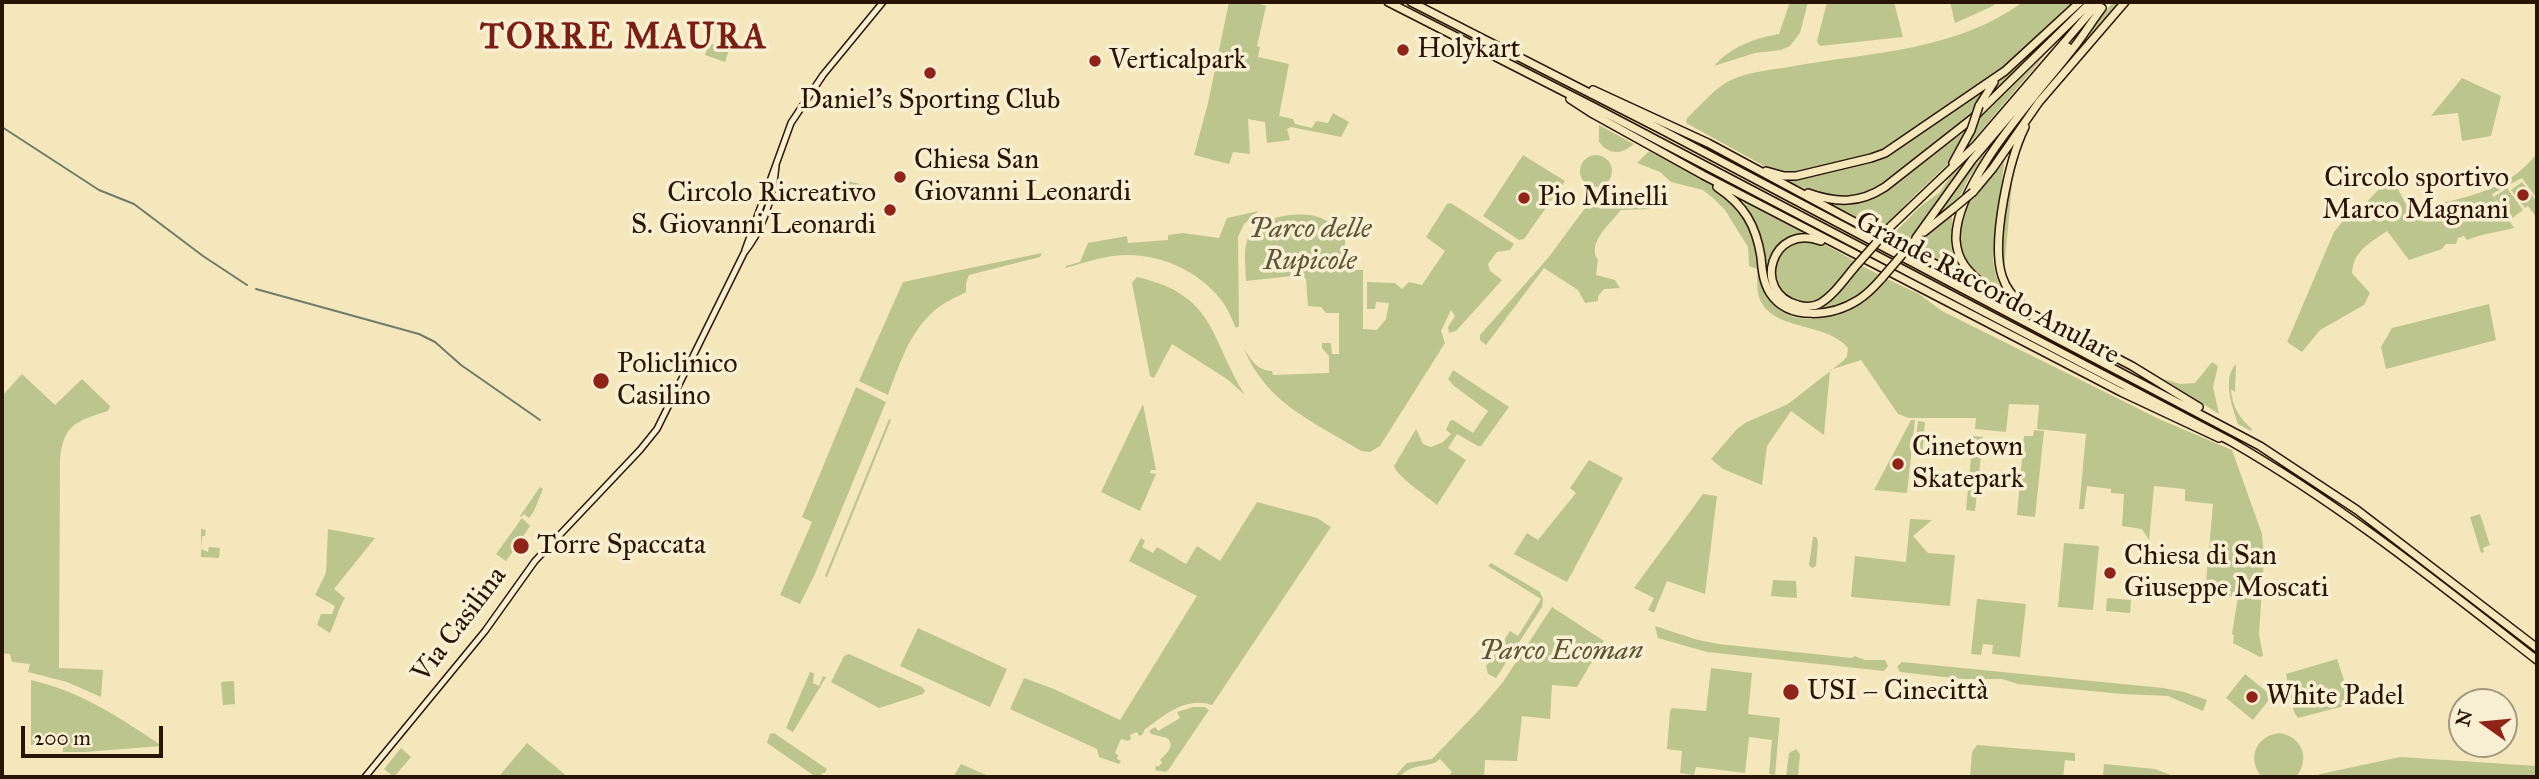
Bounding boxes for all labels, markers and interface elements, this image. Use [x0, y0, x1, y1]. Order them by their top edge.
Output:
district label: TORRE MAURA [481, 18, 767, 60]
place label: Holykart [1417, 33, 1520, 67]
marker: Holykart [1395, 42, 1411, 58]
place label: Verticalpark [1109, 44, 1246, 78]
marker: Verticalpark [1087, 53, 1103, 69]
marker: Daniel's Sporting Club [922, 65, 938, 81]
place label: Daniel's Sporting Club [800, 84, 1060, 118]
place label: Chiesa San Giovanni Leonardi [914, 144, 1131, 210]
place label: Circolo sportivo Marco Magnani [2322, 162, 2509, 228]
marker: Chiesa San Giovanni Leonardi [892, 169, 908, 185]
place label: Circolo Ricreativo S. Giovanni Leonardi [631, 177, 876, 243]
place label: Pio Minelli [1538, 181, 1668, 215]
marker: Circolo sportivo Marco Magnani [2515, 187, 2531, 203]
marker: Pio Minelli [1516, 190, 1532, 206]
marker: Circolo Ricreativo S. Giovanni Leonardi [882, 202, 898, 218]
street label: Grande Raccordo Anulare [1849, 205, 2125, 373]
park label: Parco delle Rupicole [1249, 213, 1371, 279]
place label: Policlinico Casilino [617, 348, 738, 414]
marker: Policlinico Casilino [591, 371, 611, 391]
place label: Cinetown Skatepark [1912, 431, 2024, 497]
marker: Cinetown Skatepark [1890, 456, 1906, 472]
place label: Torre Spaccata [537, 529, 706, 563]
marker: Torre Spaccata [511, 536, 531, 556]
place label: Chiesa di San Giuseppe Moscati [2124, 540, 2329, 606]
street label: Via Casilina [406, 561, 514, 689]
marker: Chiesa di San Giuseppe Moscati [2102, 565, 2118, 581]
park label: Parco Ecoman [1479, 635, 1643, 669]
place label: USI – Cinecittà [1807, 675, 1988, 709]
place label: White Padel [2266, 680, 2404, 714]
marker: USI – Cinecittà [1781, 682, 1801, 702]
north arrow [2448, 688, 2518, 758]
marker: White Padel [2244, 689, 2260, 705]
text: N [2451, 707, 2477, 729]
scale bar [24, 712, 166, 756]
text: 200 m [34, 725, 91, 751]

